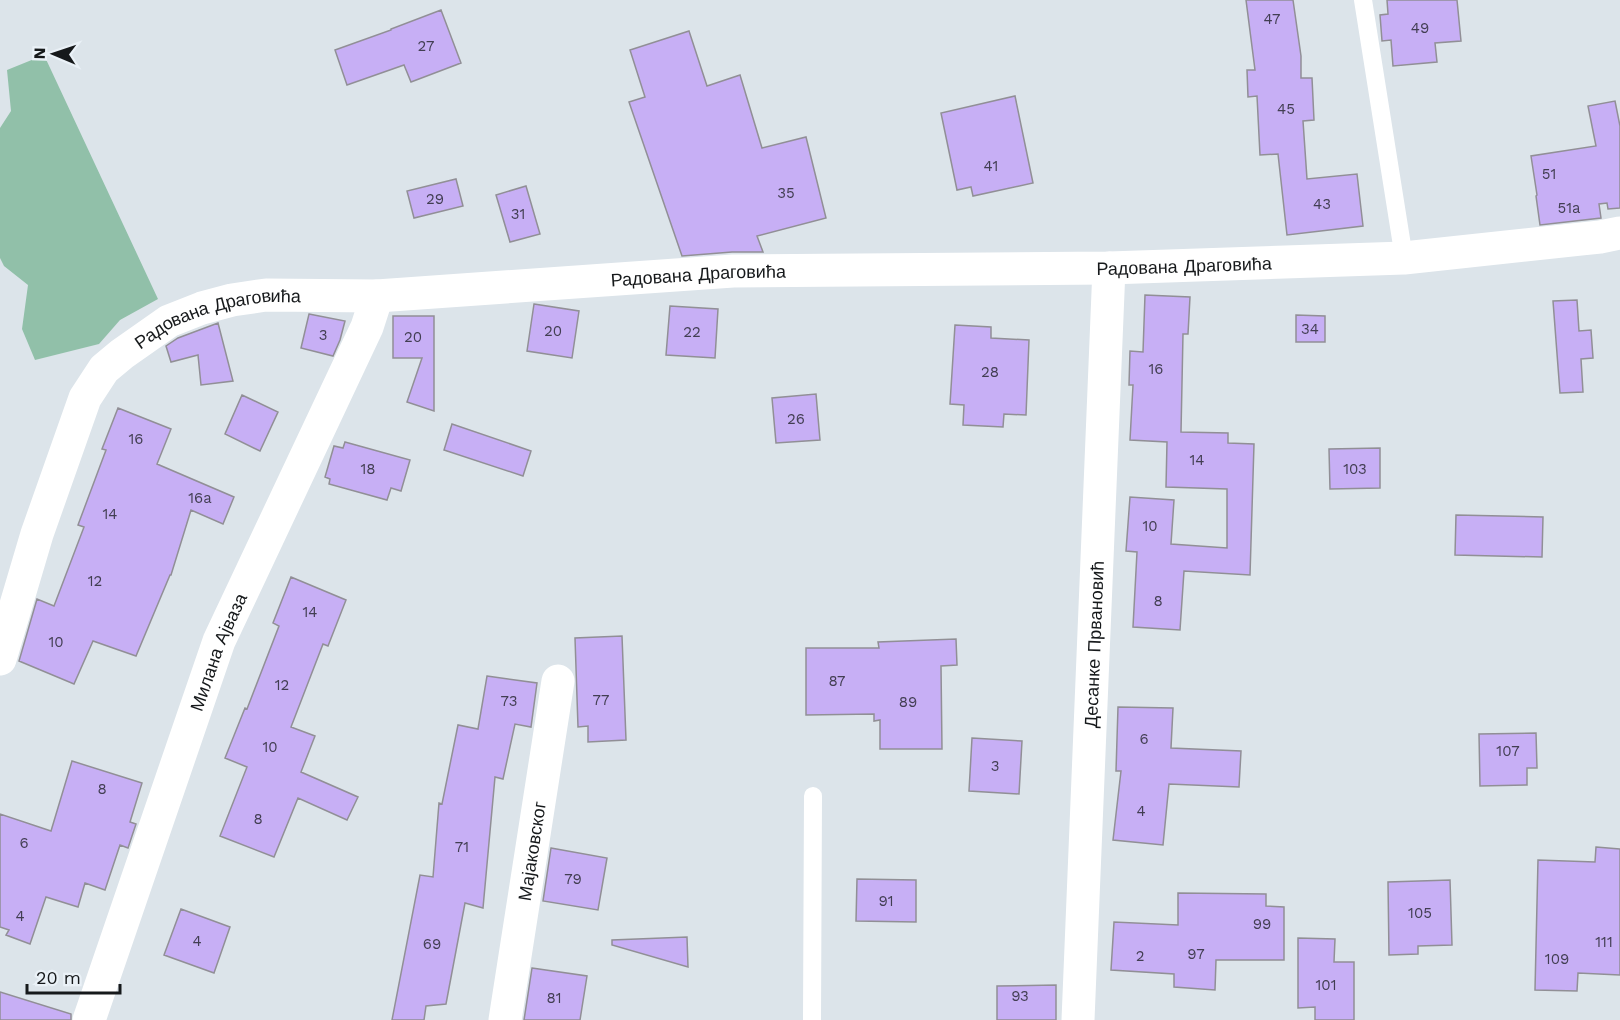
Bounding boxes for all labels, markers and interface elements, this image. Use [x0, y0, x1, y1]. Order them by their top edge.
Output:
house number: 47 [1264, 10, 1280, 28]
house number: 49 [1411, 19, 1429, 37]
north arrow [24, 24, 84, 84]
house number: 27 [418, 37, 434, 55]
text: N [30, 47, 49, 60]
house number: 45 [1277, 100, 1295, 118]
house number: 41 [984, 157, 998, 175]
house number: 51 [1542, 165, 1556, 183]
house number: 35 [777, 184, 795, 202]
house number: 29 [426, 190, 444, 208]
house number: 43 [1313, 195, 1331, 213]
house number: 51a [1557, 199, 1581, 217]
house number: 31 [511, 205, 525, 223]
street label: Радована Драговића [1096, 252, 1273, 279]
street label: Радована Драговића [610, 260, 787, 290]
street label: Радована Драговића [130, 284, 302, 353]
house number: 34 [1301, 320, 1319, 338]
house number: 20 [544, 322, 562, 340]
house number: 22 [683, 323, 701, 341]
house number: 3 [319, 326, 327, 344]
house number: 20 [404, 328, 422, 346]
house number: 16 [1149, 360, 1163, 378]
house number: 28 [981, 363, 999, 381]
house number: 26 [787, 410, 805, 428]
house number: 16 [129, 430, 143, 448]
house number: 14 [1189, 451, 1205, 469]
house number: 18 [360, 460, 376, 478]
house number: 103 [1343, 460, 1367, 478]
house number: 16a [188, 489, 212, 507]
house number: 14 [102, 505, 118, 523]
house number: 10 [1142, 517, 1158, 535]
street label: Десанке Првановић [1080, 560, 1107, 728]
house number: 12 [88, 572, 102, 590]
street label: Милана Ајваза [185, 589, 251, 714]
house number: 8 [1153, 592, 1163, 610]
house number: 14 [302, 603, 318, 621]
house number: 10 [48, 633, 64, 651]
house number: 87 [828, 672, 846, 690]
house number: 12 [275, 676, 289, 694]
house number: 77 [593, 691, 609, 709]
house number: 73 [500, 692, 518, 710]
house number: 89 [899, 693, 917, 711]
house number: 6 [1139, 730, 1149, 748]
house number: 10 [262, 738, 278, 756]
house number: 107 [1496, 742, 1520, 760]
house number: 3 [991, 757, 999, 775]
house number: 8 [97, 780, 107, 798]
street label: Мајаковског [513, 799, 550, 902]
house number: 4 [1136, 802, 1146, 820]
house number: 8 [253, 810, 263, 828]
house number: 6 [19, 834, 29, 852]
house number: 71 [455, 838, 469, 856]
house number: 79 [564, 870, 582, 888]
house number: 91 [878, 892, 894, 910]
house number: 105 [1408, 904, 1432, 922]
house number: 4 [15, 907, 25, 925]
house number: 99 [1253, 915, 1271, 933]
house number: 4 [192, 932, 202, 950]
house number: 111 [1595, 933, 1613, 951]
house number: 69 [423, 935, 441, 953]
house number: 97 [1187, 945, 1205, 963]
house number: 2 [1136, 947, 1144, 965]
house number: 109 [1545, 950, 1569, 968]
scale bar [27, 957, 120, 995]
text: 20 m [36, 967, 81, 988]
house number: 101 [1315, 976, 1337, 994]
house number: 93 [1011, 987, 1029, 1005]
house number: 81 [546, 989, 562, 1007]

